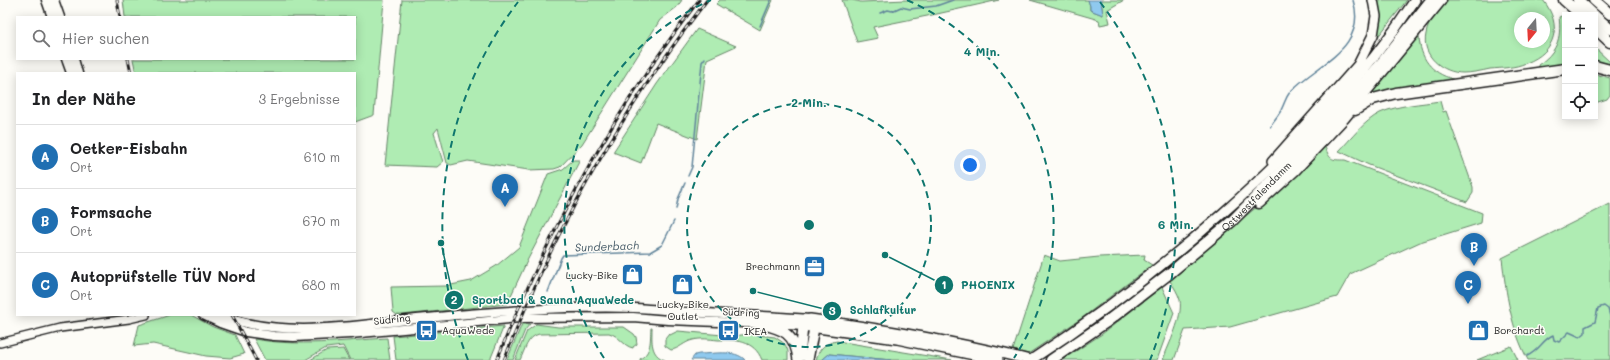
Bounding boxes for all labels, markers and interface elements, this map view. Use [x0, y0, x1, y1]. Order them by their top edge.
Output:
north arrow [1514, 12, 1550, 48]
map controls [1562, 12, 1598, 120]
button: + [1562, 12, 1598, 48]
search box [16, 16, 356, 60]
icon: search [30, 27, 52, 49]
text: Hier suchen [62, 28, 149, 48]
text: 4 Min. [964, 43, 1000, 59]
button: − [1562, 48, 1598, 84]
button: locate [1562, 84, 1598, 120]
text: In der Nähe [32, 87, 136, 109]
text: 3 Ergebnisse [259, 90, 340, 107]
text: 2 Min. [791, 94, 827, 110]
text: Oetker-Eisbahn [70, 138, 187, 158]
text: A [40, 148, 50, 165]
text: 610 m [304, 148, 340, 165]
your location [960, 155, 980, 175]
text: Ort [70, 158, 93, 175]
street label: Ostwestfalendamm [1218, 158, 1294, 234]
pin: A [492, 174, 518, 207]
text: Formsache [70, 202, 152, 222]
text: B [41, 212, 49, 229]
text: 670 m [302, 212, 340, 229]
text: 6 Min. [1158, 216, 1194, 232]
centre of rings [802, 218, 816, 232]
text: Ort [70, 222, 93, 239]
pin: B [1461, 233, 1487, 266]
water label: Sunderbach [575, 237, 639, 255]
office icon: Brechmann [802, 253, 828, 279]
place label: Brechmann [746, 259, 800, 273]
shop icon: Lucky-Bike [620, 262, 646, 288]
text: Autoprüfstelle TÜV Nord [70, 266, 255, 286]
place label: Lucky-Bike [566, 268, 618, 282]
shop icon: Lucky-Bike Outlet [670, 271, 696, 297]
pin: C [1455, 271, 1481, 304]
callout: PHOENIX [934, 274, 1023, 297]
text: C [40, 276, 50, 293]
text: 680 m [302, 276, 340, 293]
text: 1 [941, 276, 947, 292]
text: PHOENIX [961, 277, 1015, 292]
text: Ort [70, 286, 93, 303]
callout: Sportbad & Sauna AquaWede [444, 288, 642, 311]
text: 2 [451, 291, 458, 307]
text: Sportbad & Sauna AquaWede [472, 292, 635, 307]
place label: Lucky-Bike Outlet [657, 297, 709, 323]
callout: Schlafkultur [822, 299, 925, 322]
text: 3 [828, 302, 836, 318]
text: Schlafkultur [850, 302, 916, 317]
street label: Südring [722, 304, 760, 320]
street label: Südring [373, 310, 411, 328]
bus stop icon: AquaWede [414, 317, 440, 343]
shop icon: Borchardt [1466, 317, 1492, 343]
bus stop icon: IKEA [715, 318, 741, 344]
place label: AquaWede [442, 323, 495, 337]
place label: Borchardt [1494, 323, 1545, 337]
place label: IKEA [744, 324, 767, 338]

